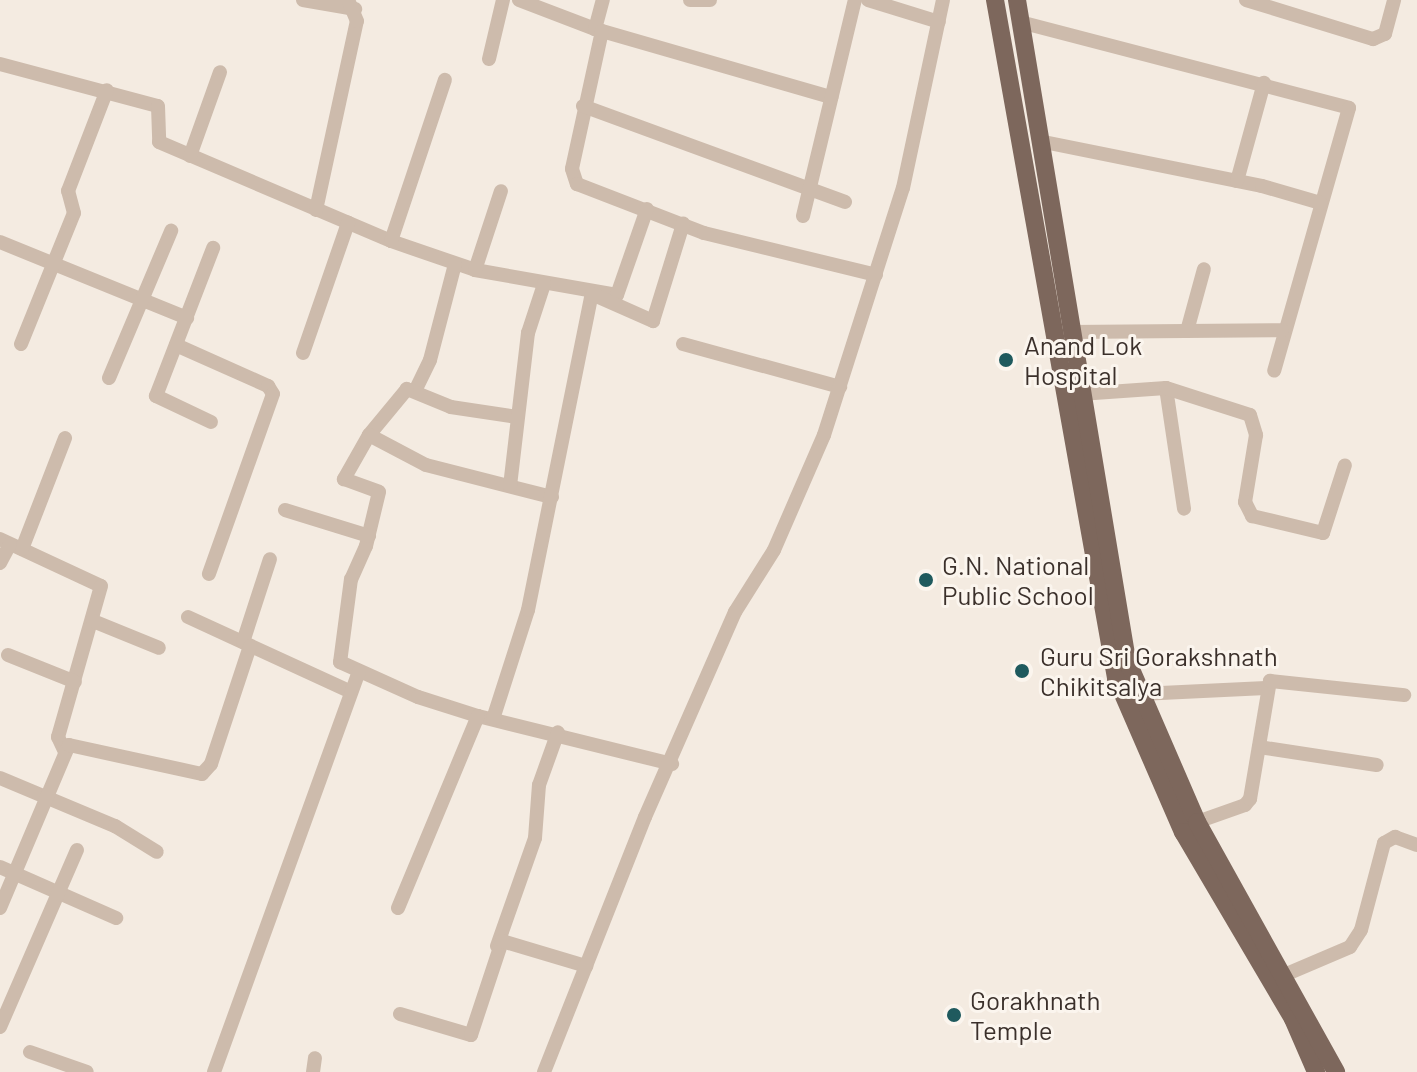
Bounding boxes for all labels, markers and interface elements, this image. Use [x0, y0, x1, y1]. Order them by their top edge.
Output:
place label: Anand Lok Hospital [1024, 329, 1142, 390]
marker: Anand Lok Hospital [995, 349, 1017, 371]
place label: G.N. National Public School [942, 549, 1094, 610]
marker: G.N. National Public School [917, 571, 935, 589]
place label: Guru Sri Gorakshnath Chikitsalya [1040, 640, 1278, 702]
marker: Guru Sri Gorakshnath Chikitsalya [1011, 660, 1033, 682]
place label: Gorakhnath Temple [970, 984, 1100, 1046]
marker: Gorakhnath Temple [945, 1006, 963, 1024]

